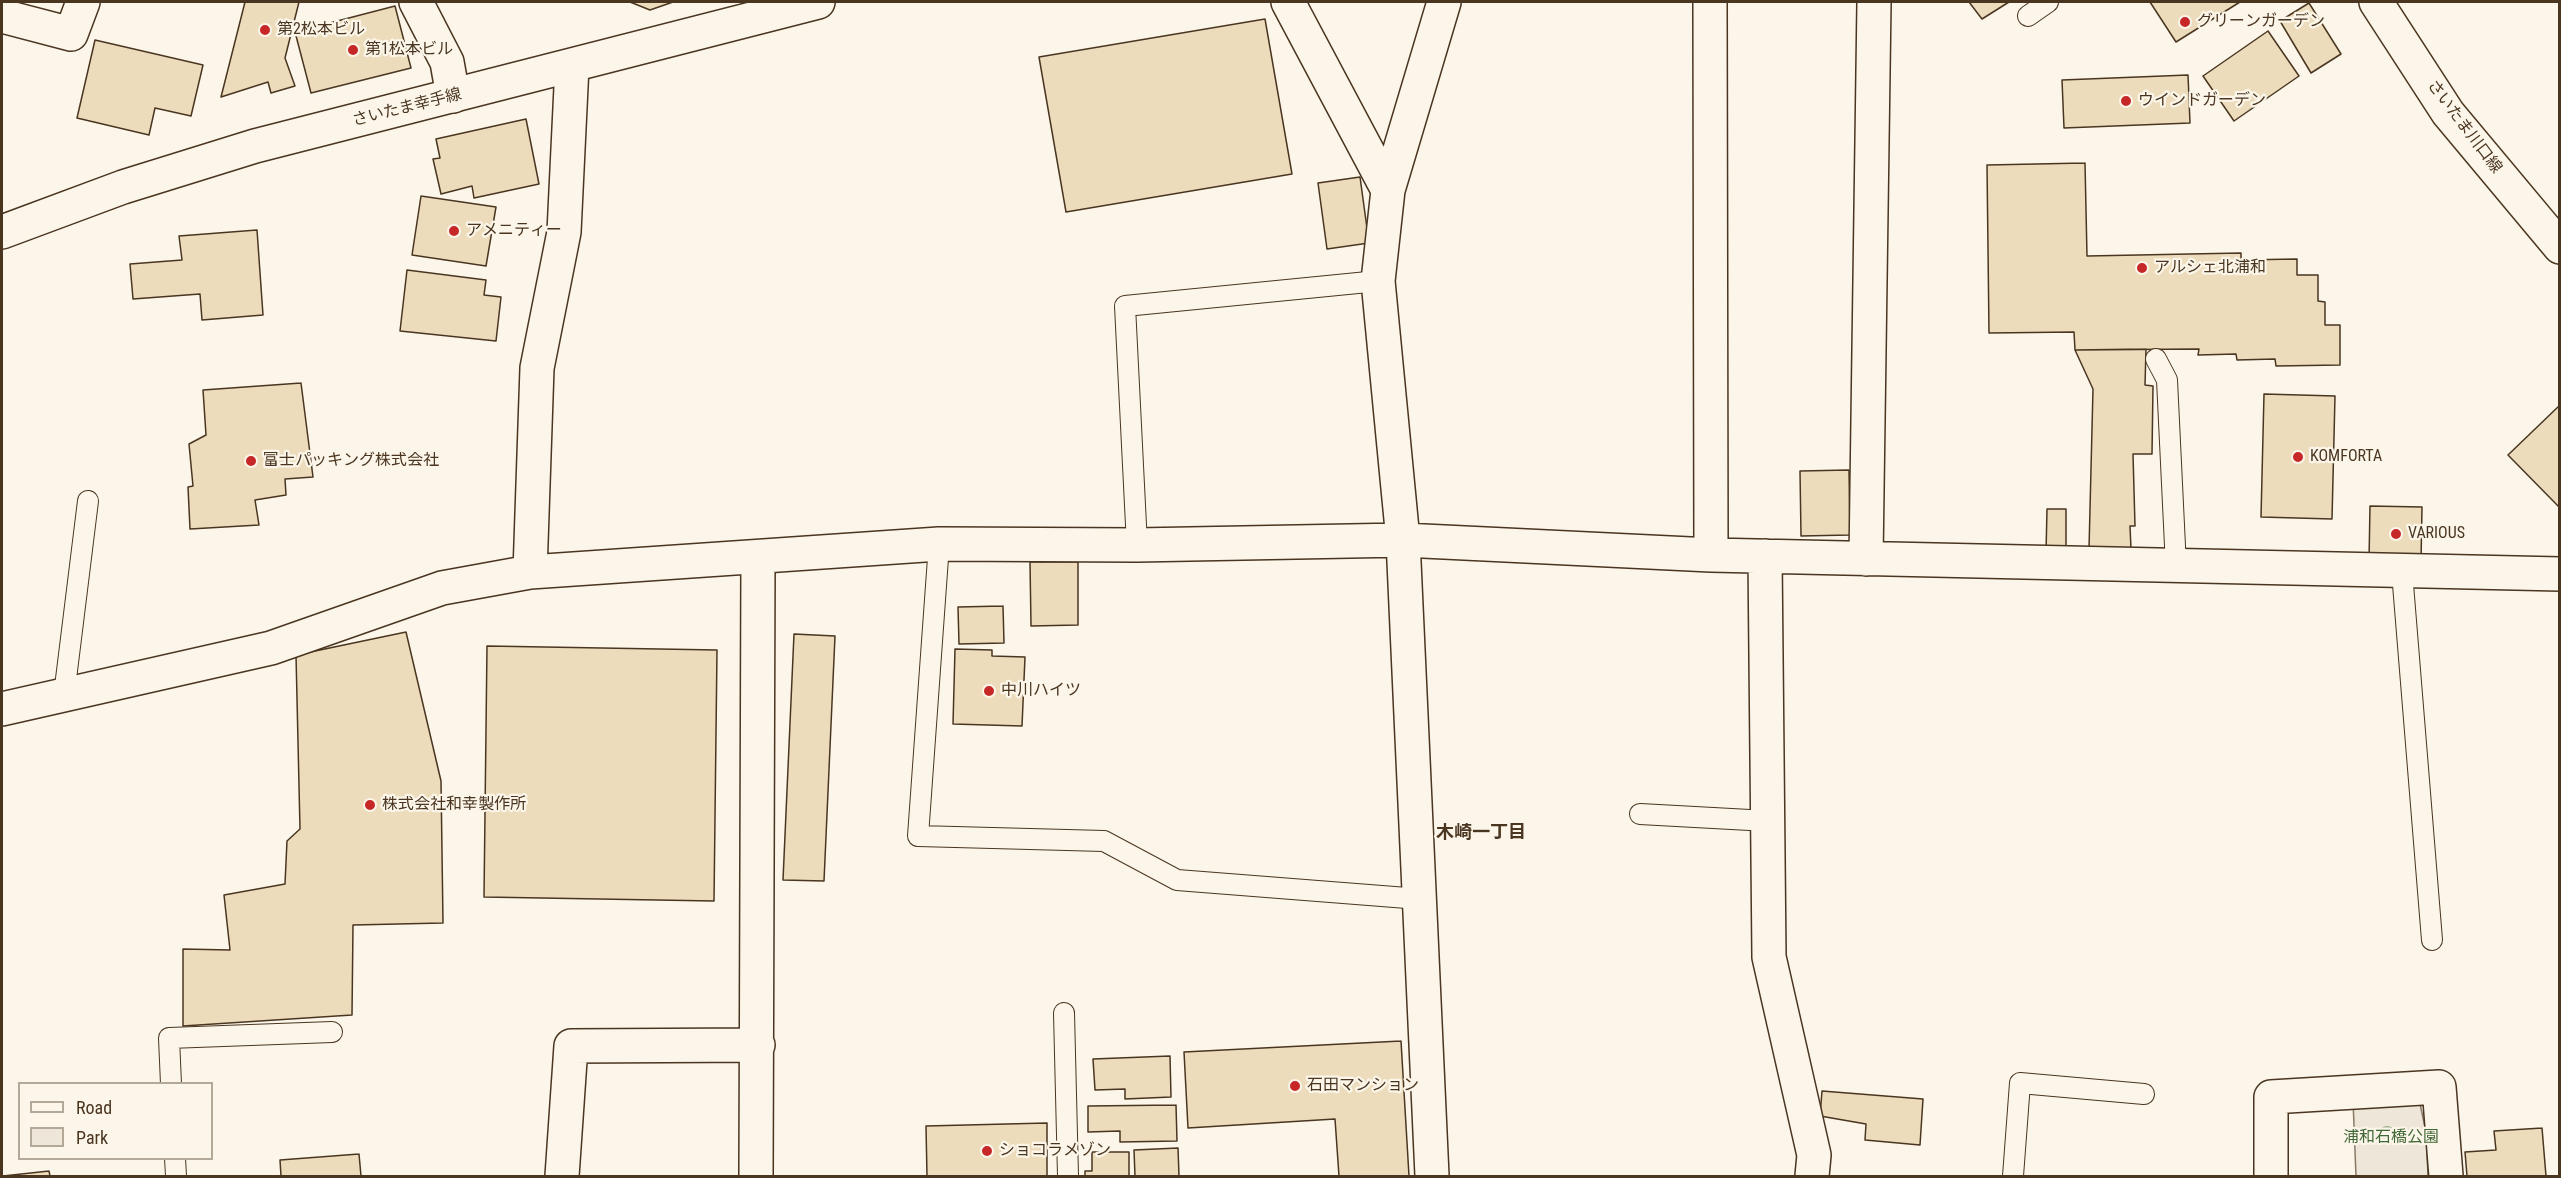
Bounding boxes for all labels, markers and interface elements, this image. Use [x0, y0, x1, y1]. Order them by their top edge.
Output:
place label: グリーンガーデン [2197, 12, 2325, 32]
marker: グリーンガーデン [2178, 15, 2192, 29]
place label: 第2松本ビル [277, 20, 365, 40]
marker: 第2松本ビル [258, 23, 272, 37]
place label: 第1松本ビル [365, 40, 453, 60]
marker: 第1松本ビル [346, 43, 360, 57]
street label: さいたま川口線 [2423, 76, 2505, 178]
street label: さいたま幸手線 [350, 85, 464, 131]
place label: ウインドガーデン [2138, 91, 2266, 111]
marker: ウインドガーデン [2119, 94, 2133, 108]
place label: アメニティー [466, 221, 562, 241]
marker: アメニティー [447, 224, 461, 238]
place label: アルシェ北浦和 [2154, 258, 2266, 278]
marker: アルシェ北浦和 [2135, 261, 2149, 275]
place label: KOMFORTA [2310, 447, 2382, 467]
marker: KOMFORTA [2291, 450, 2305, 464]
place label: 富士パッキング株式会社 [263, 451, 439, 471]
marker: 富士パッキング株式会社 [244, 454, 258, 468]
place label: VARIOUS [2408, 524, 2465, 544]
marker: VARIOUS [2389, 527, 2403, 541]
place label: 中川ハイツ [1001, 681, 1081, 701]
marker: 中川ハイツ [982, 684, 996, 698]
place label: 株式会社和幸製作所 [382, 795, 526, 815]
marker: 株式会社和幸製作所 [363, 798, 377, 812]
district label: 木崎一丁目 [1436, 822, 1526, 844]
place label: 石田マンション [1307, 1076, 1419, 1096]
marker: 石田マンション [1288, 1079, 1302, 1093]
legend [18, 1082, 213, 1160]
text: Road [76, 1097, 112, 1118]
text: Park [76, 1127, 108, 1148]
park label: 浦和石橋公園 [2343, 1128, 2439, 1148]
place label: ショコラメゾン [999, 1141, 1111, 1161]
marker: ショコラメゾン [980, 1144, 994, 1158]

